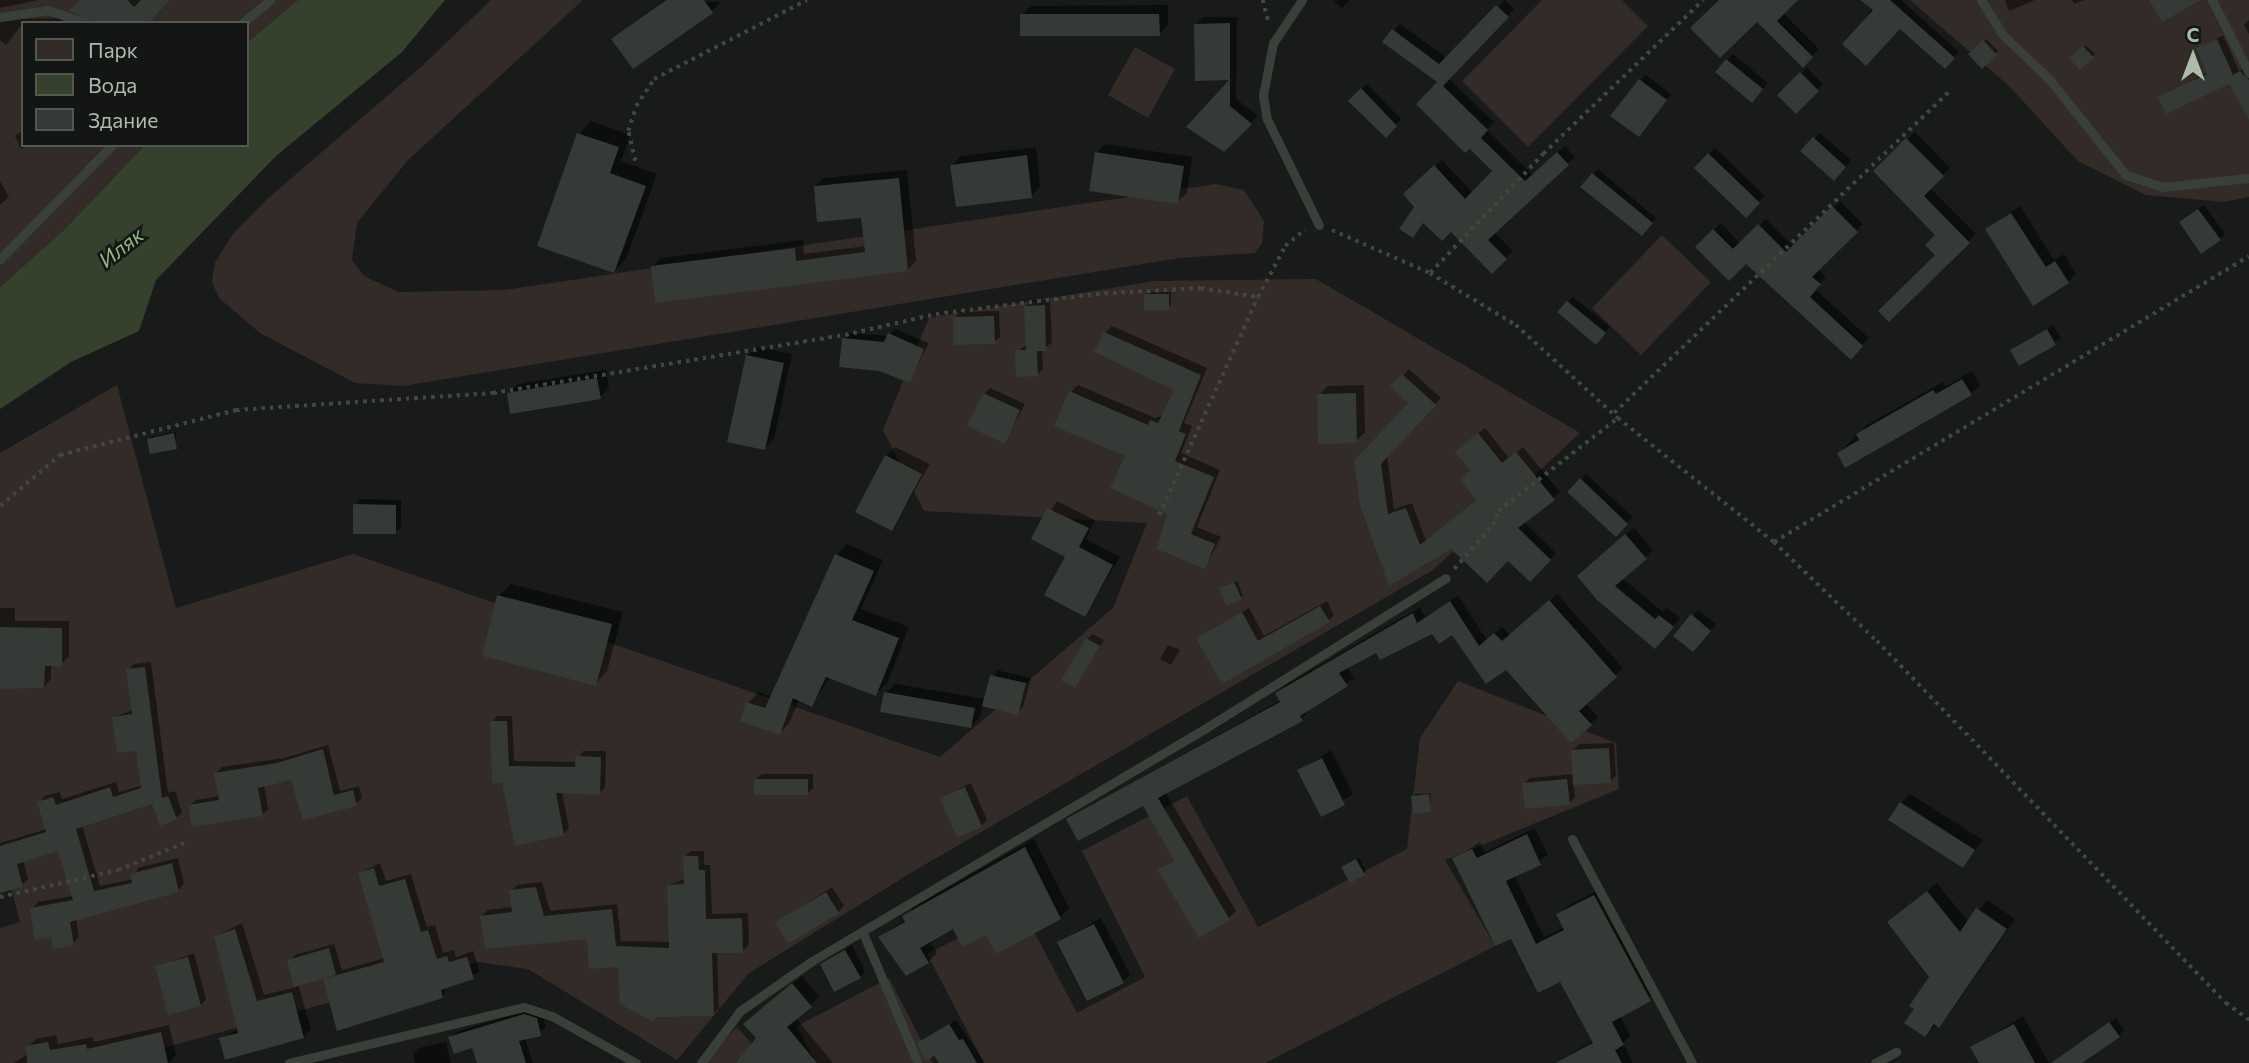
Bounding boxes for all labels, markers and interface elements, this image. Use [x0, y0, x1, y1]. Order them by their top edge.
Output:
legend [21, 21, 248, 147]
north arrow [2158, 21, 2228, 91]
text: С [2187, 23, 2200, 46]
text: Парк [88, 37, 138, 62]
text: Вода [88, 72, 137, 97]
text: Здание [88, 107, 158, 132]
water label: Иляк [93, 222, 149, 272]

